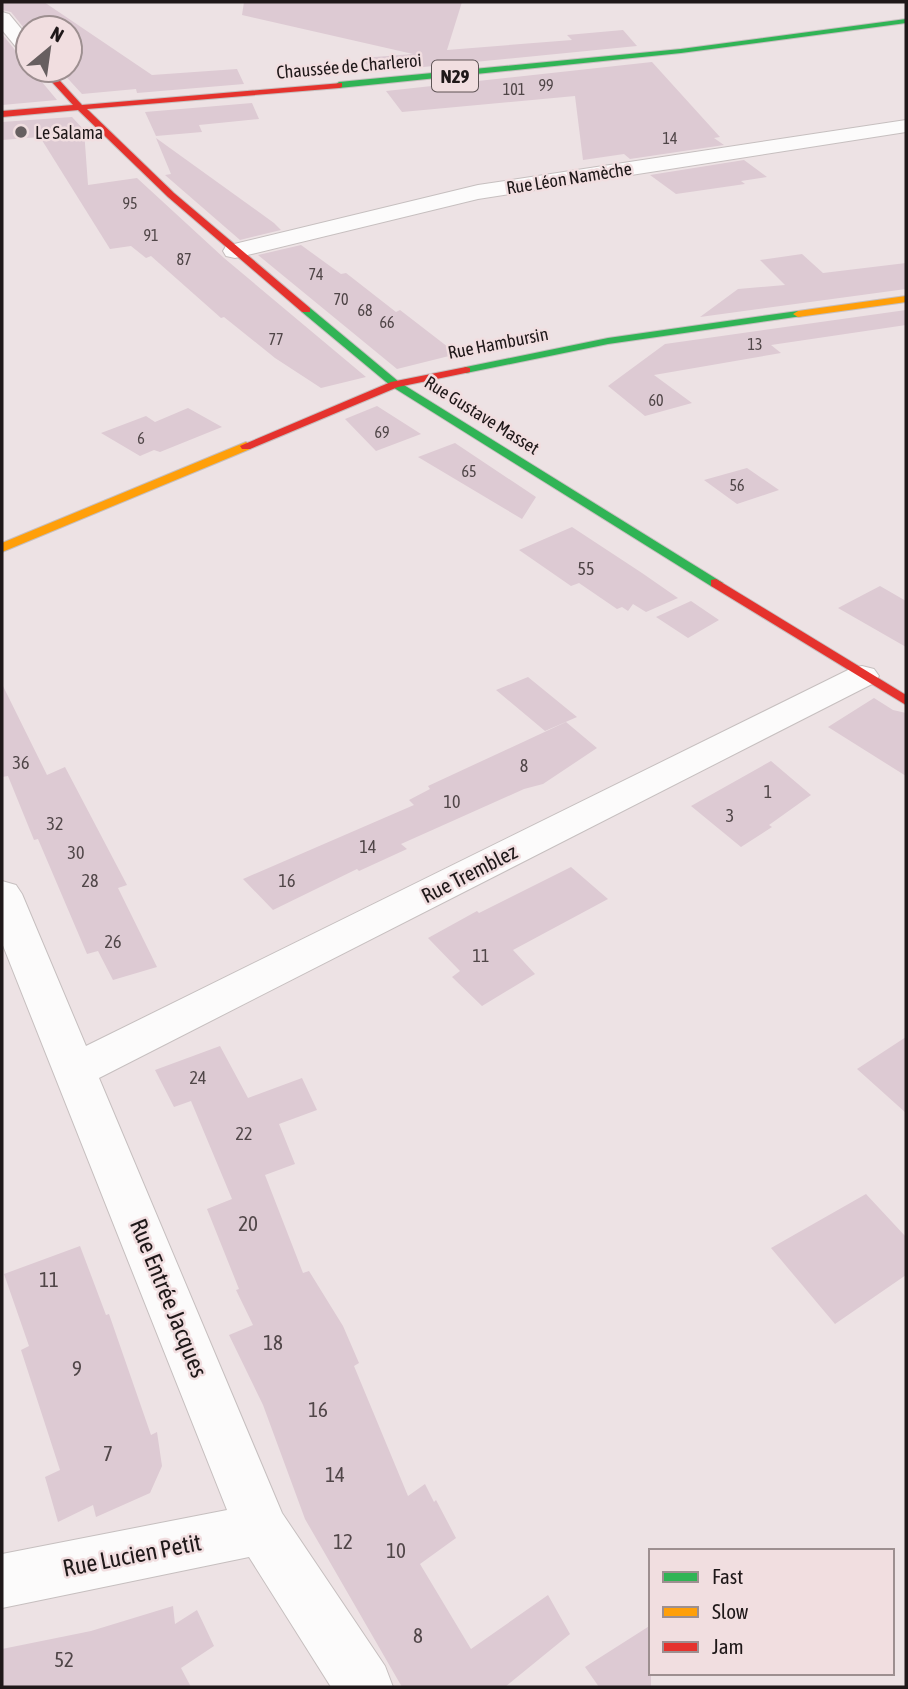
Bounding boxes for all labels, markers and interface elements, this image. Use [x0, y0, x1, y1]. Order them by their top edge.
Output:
north arrow [14, 14, 84, 84]
text: N [47, 22, 67, 46]
street label: Chaussée de Charleroi [276, 49, 422, 83]
road number: N29 [432, 60, 478, 92]
house number: 99 [538, 76, 554, 94]
house number: 101 [503, 80, 525, 98]
place label: Le Salama [35, 122, 103, 143]
marker: Le Salama [13, 124, 29, 140]
house number: 14 [662, 129, 678, 147]
street label: Rue Léon Namèche [505, 158, 633, 198]
house number: 95 [122, 194, 138, 212]
house number: 91 [143, 226, 159, 244]
house number: 87 [176, 250, 192, 268]
house number: 74 [308, 265, 324, 283]
house number: 70 [333, 290, 349, 308]
house number: 68 [357, 301, 373, 319]
house number: 66 [379, 313, 395, 331]
street label: Rue Hambursin [446, 323, 550, 363]
house number: 77 [268, 330, 284, 348]
house number: 13 [747, 335, 763, 353]
street label: Rue Gustave Masset [421, 371, 543, 459]
house number: 60 [648, 391, 664, 409]
house number: 69 [374, 423, 390, 441]
house number: 6 [137, 429, 145, 447]
house number: 65 [461, 462, 477, 480]
house number: 56 [729, 476, 745, 494]
house number: 55 [578, 558, 594, 579]
house number: 36 [13, 752, 29, 773]
house number: 8 [520, 755, 528, 776]
house number: 1 [764, 781, 772, 802]
house number: 10 [444, 791, 460, 812]
house number: 3 [726, 805, 734, 826]
house number: 32 [47, 813, 63, 834]
house number: 14 [360, 836, 376, 857]
street label: Rue Tremblez [417, 838, 521, 907]
house number: 30 [68, 842, 84, 863]
house number: 28 [82, 870, 98, 891]
house number: 16 [279, 870, 295, 891]
house number: 26 [105, 931, 121, 952]
house number: 11 [473, 945, 489, 966]
house number: 24 [190, 1067, 206, 1088]
house number: 22 [236, 1123, 252, 1144]
house number: 20 [238, 1211, 258, 1235]
street label: Rue Entrée Jacques [125, 1215, 213, 1381]
house number: 11 [39, 1267, 59, 1291]
house number: 18 [263, 1330, 283, 1354]
house number: 9 [72, 1356, 82, 1380]
house number: 16 [308, 1397, 328, 1421]
house number: 7 [103, 1441, 113, 1465]
house number: 14 [325, 1462, 345, 1486]
street label: Rue Lucien Petit [60, 1528, 204, 1582]
house number: 12 [333, 1529, 353, 1553]
house number: 10 [386, 1538, 406, 1562]
legend [649, 1549, 894, 1675]
text: Fast [712, 1564, 743, 1588]
text: Slow [712, 1599, 749, 1623]
house number: 8 [413, 1623, 423, 1647]
text: Jam [712, 1634, 744, 1658]
house number: 52 [54, 1647, 74, 1671]

